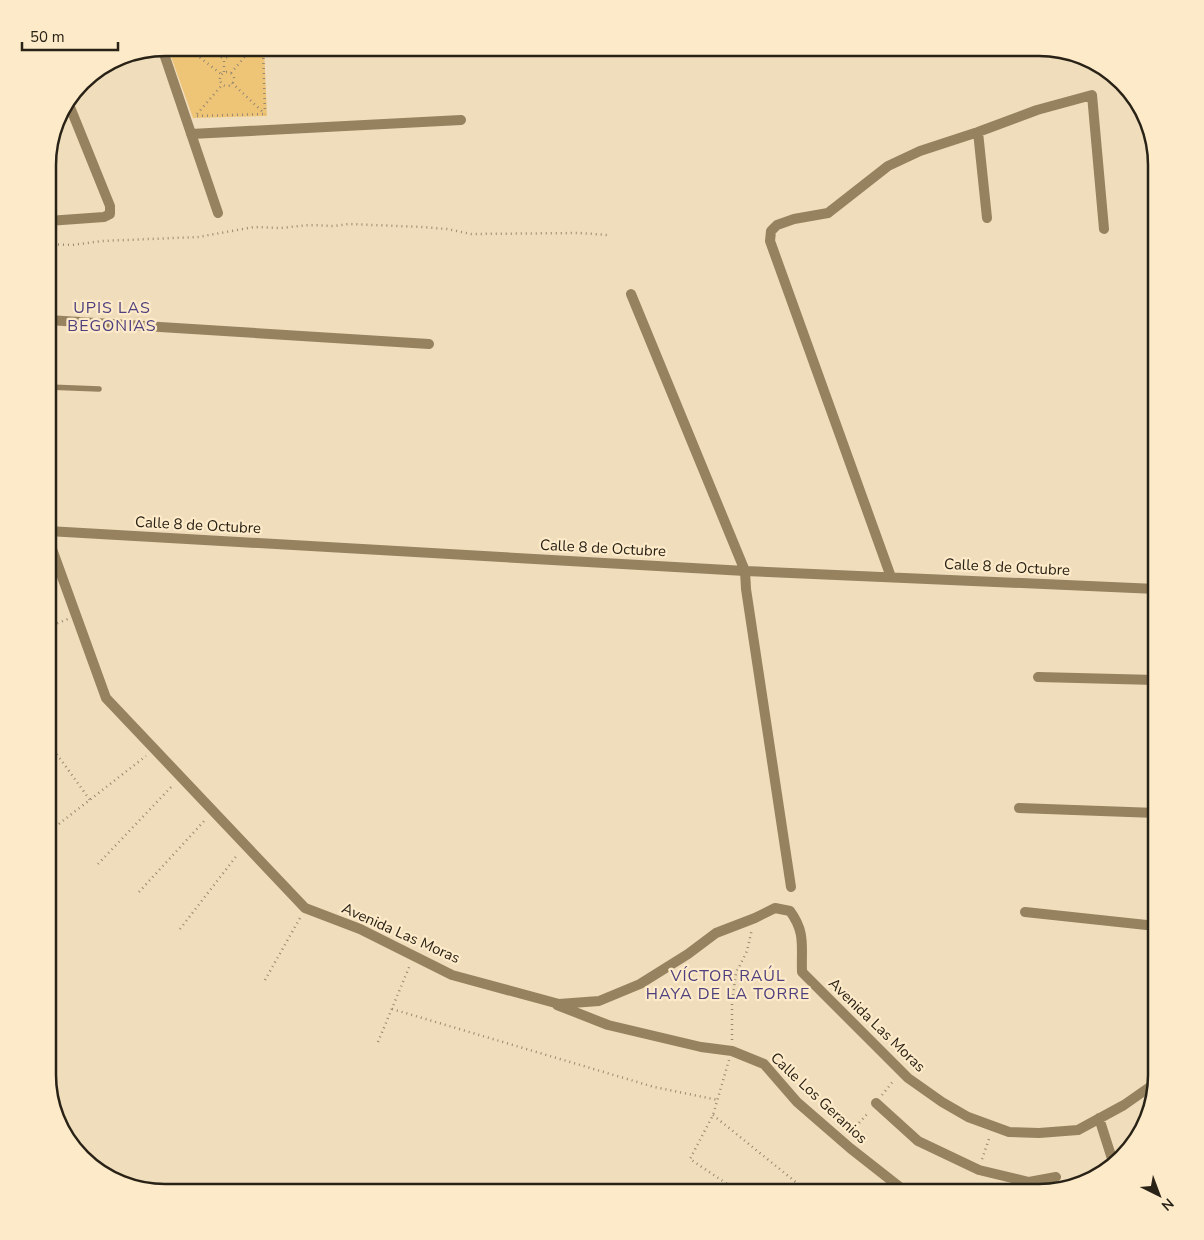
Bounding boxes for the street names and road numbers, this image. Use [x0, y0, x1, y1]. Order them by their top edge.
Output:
street label: Calle 8 de Octubre [135, 512, 261, 538]
street label: Calle 8 de Octubre [540, 535, 666, 561]
street label: Calle 8 de Octubre [944, 554, 1070, 580]
street label: Avenida Las Moras [339, 898, 463, 968]
street label: Avenida Las Moras [824, 974, 930, 1076]
street label: Calle Los Geranios [766, 1048, 872, 1148]

